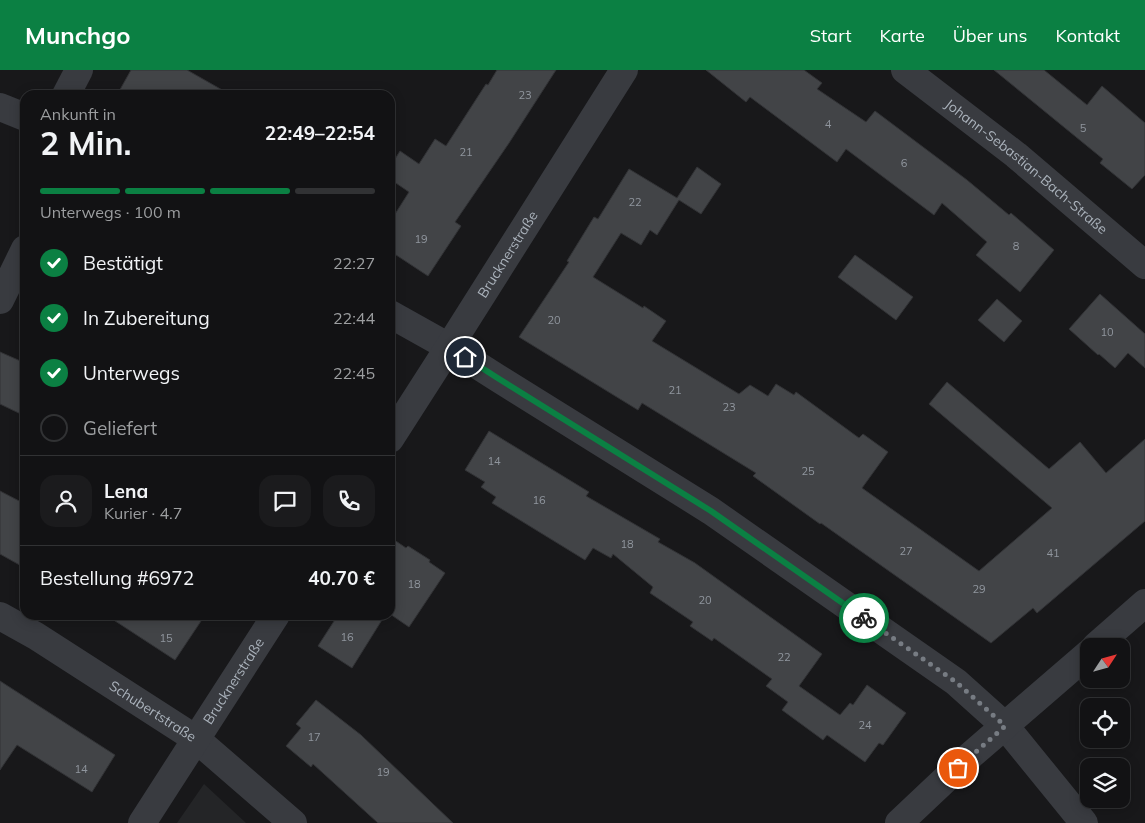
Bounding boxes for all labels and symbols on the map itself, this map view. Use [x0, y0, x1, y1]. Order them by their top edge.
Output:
house number: 23 [518, 88, 532, 102]
street label: Johann-Sebastian-Bach-Straße [941, 95, 1111, 238]
house number: 4 [825, 117, 832, 131]
house number: 5 [1080, 121, 1087, 135]
house number: 21 [459, 145, 473, 159]
house number: 6 [901, 156, 908, 170]
house number: 22 [628, 195, 642, 209]
street label: Brucknerstraße [473, 207, 542, 301]
house number: 19 [414, 232, 428, 246]
house number: 8 [1013, 239, 1020, 253]
house number: 20 [547, 313, 561, 327]
house number: 10 [1100, 325, 1114, 339]
pin [444, 336, 486, 378]
house number: 21 [668, 383, 682, 397]
house number: 23 [722, 400, 736, 414]
house number: 14 [487, 454, 501, 468]
house number: 25 [801, 464, 815, 478]
house number: 16 [532, 493, 546, 507]
house number: 18 [620, 537, 634, 551]
house number: 27 [899, 544, 913, 558]
house number: 41 [1046, 546, 1060, 560]
house number: 18 [407, 577, 421, 591]
house number: 29 [972, 582, 986, 596]
house number: 20 [698, 593, 712, 607]
courier [839, 593, 889, 643]
house number: 16 [340, 630, 354, 644]
house number: 15 [159, 631, 173, 645]
street label: Brucknerstraße [199, 634, 268, 728]
north arrow [1080, 638, 1130, 688]
house number: 22 [777, 650, 791, 664]
street label: Schubertstraße [106, 676, 200, 746]
house number: 24 [858, 718, 872, 732]
house number: 17 [307, 730, 321, 744]
pin [937, 747, 979, 789]
house number: 14 [74, 762, 88, 776]
house number: 19 [376, 765, 390, 779]

